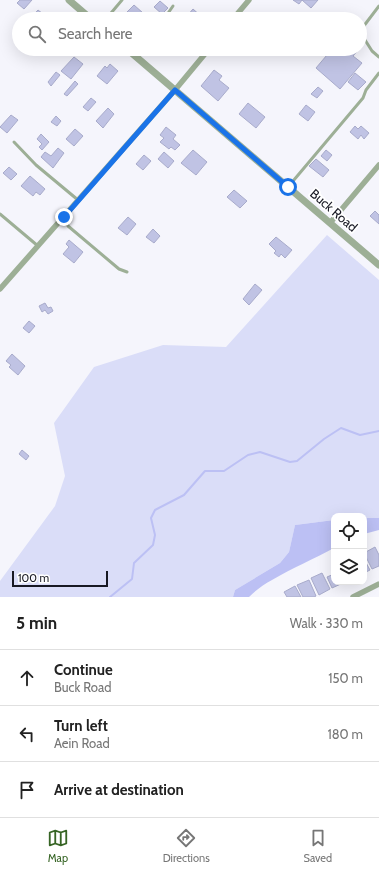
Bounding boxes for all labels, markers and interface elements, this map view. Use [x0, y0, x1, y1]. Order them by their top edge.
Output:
search box [12, 12, 367, 56]
icon: search [26, 23, 48, 45]
text: Search here [58, 25, 133, 43]
route start [279, 178, 297, 196]
street label: Buck Road [307, 185, 361, 235]
route end [55, 208, 73, 226]
map controls [331, 513, 367, 585]
button: locate [331, 513, 367, 549]
button: layers [331, 549, 367, 585]
scale bar [12, 569, 108, 588]
text: 100 m [18, 571, 49, 585]
text: 5 min [16, 613, 57, 633]
text: Walk · 330 m [290, 615, 363, 631]
text: Continue [54, 661, 113, 679]
icon: ahead [16, 667, 38, 689]
text: 150 m [328, 670, 363, 686]
text: Buck Road [54, 679, 111, 695]
text: Turn left [54, 717, 108, 735]
icon: left [16, 723, 38, 745]
text: 180 m [327, 726, 363, 742]
text: Aein Road [54, 735, 110, 751]
icon: arrive [16, 779, 38, 801]
text: Arrive at destination [54, 781, 184, 799]
tab: Map [47, 827, 69, 865]
tab: Directions [163, 827, 210, 865]
tab: Saved [304, 827, 332, 865]

